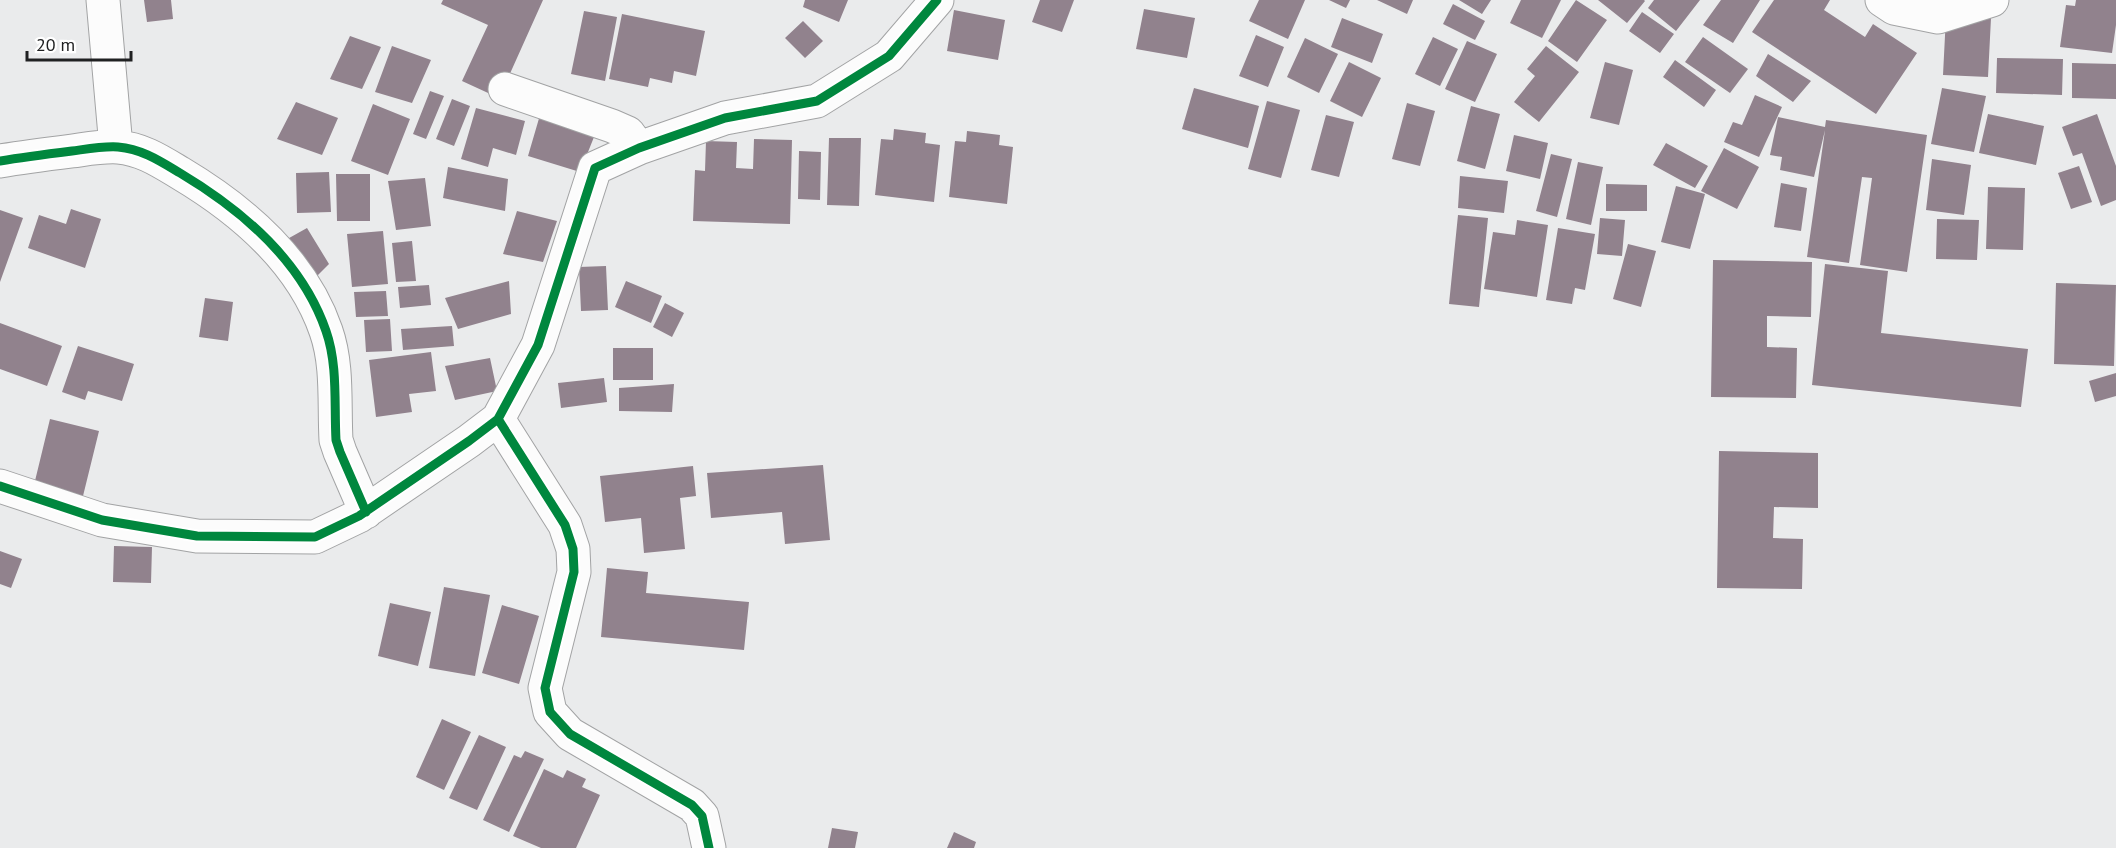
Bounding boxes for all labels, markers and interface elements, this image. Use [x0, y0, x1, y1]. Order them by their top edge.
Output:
scale bar [27, 24, 130, 62]
text: 20 m [36, 33, 75, 56]

